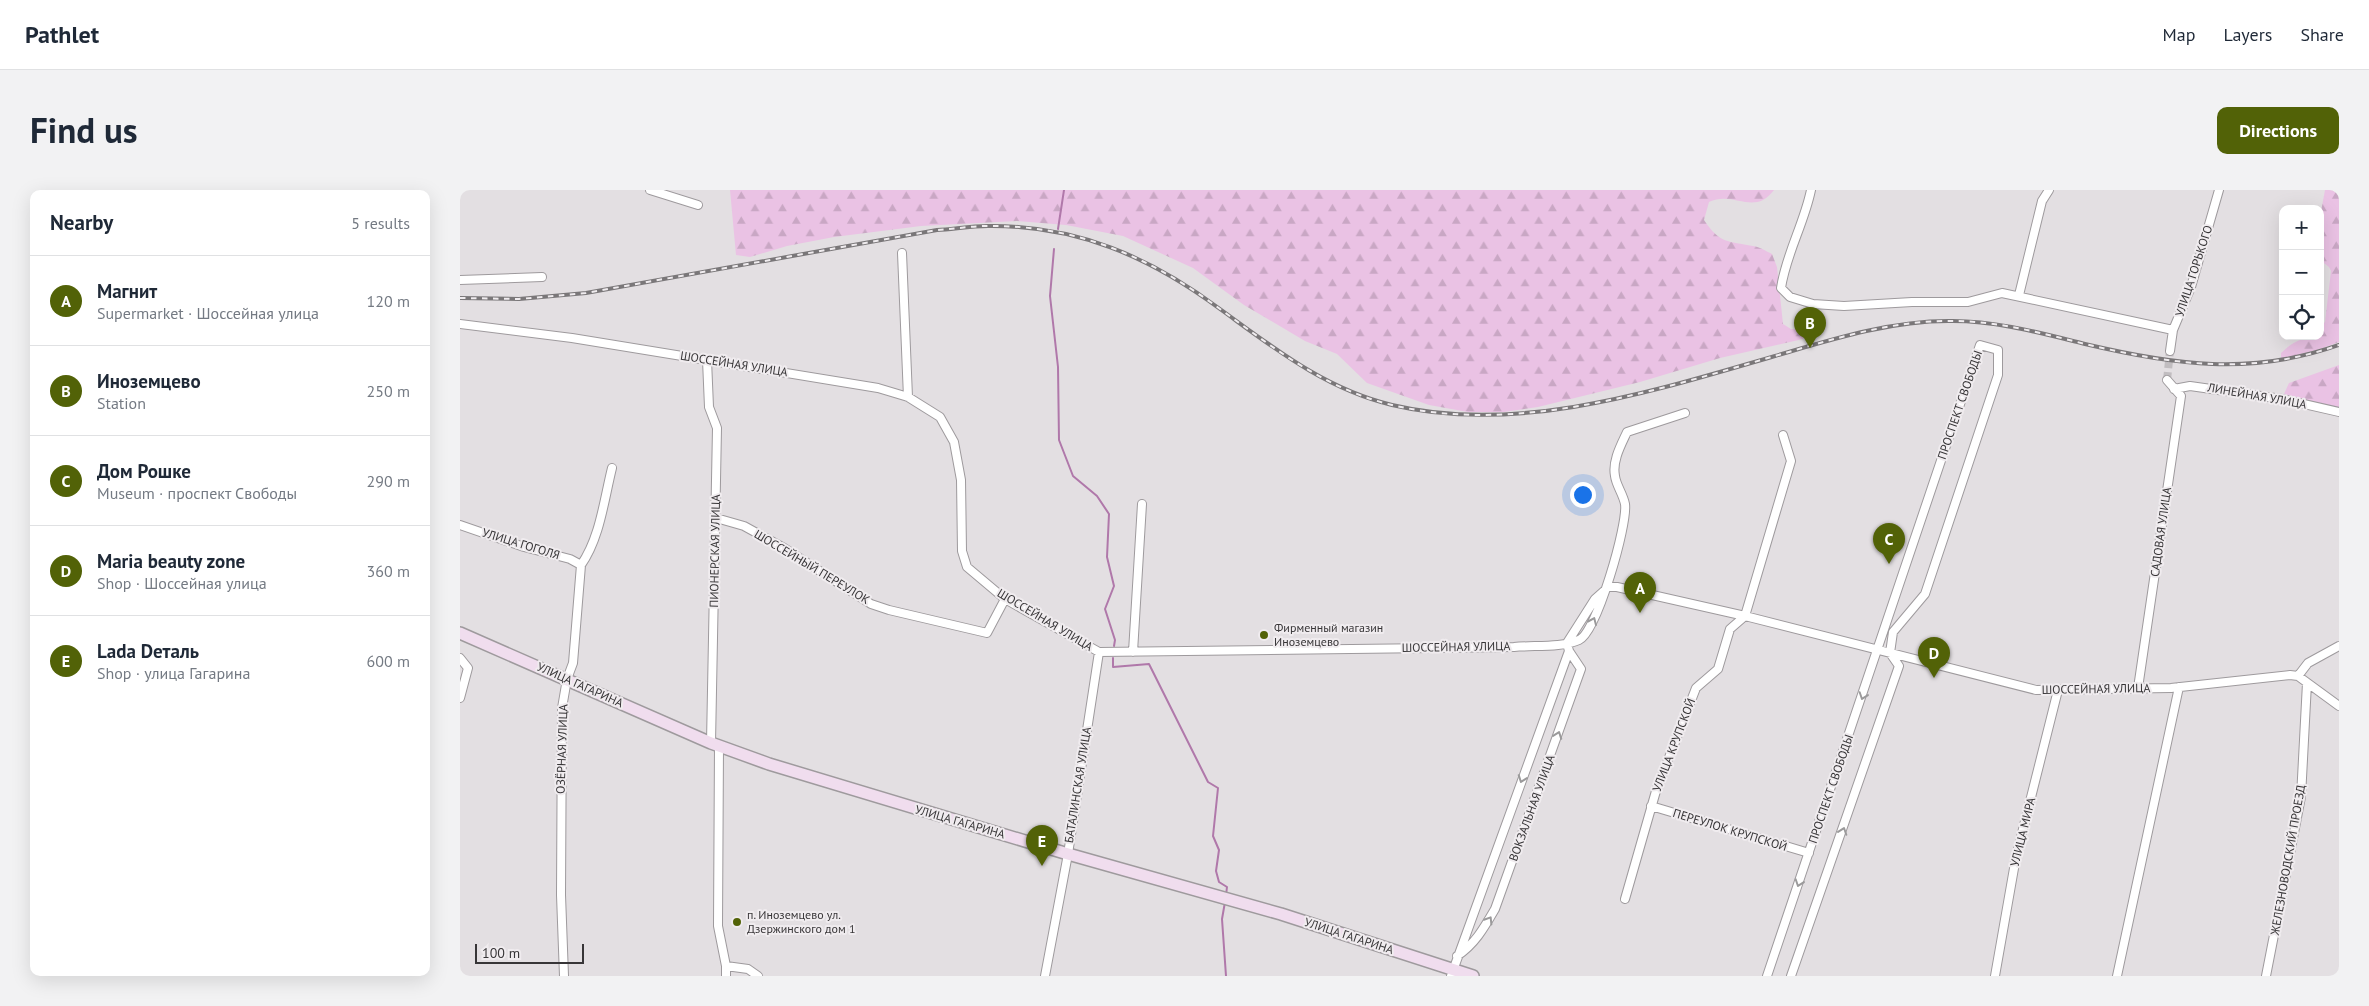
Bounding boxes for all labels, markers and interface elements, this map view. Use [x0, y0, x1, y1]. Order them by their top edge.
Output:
text: Pathlet [25, 19, 99, 50]
text: Map [2163, 23, 2195, 46]
text: Layers [2223, 23, 2272, 46]
text: Share [2300, 23, 2344, 46]
text: Find us [30, 107, 138, 153]
button: Directions [2217, 107, 2339, 154]
map controls [2279, 205, 2324, 340]
button: + [2279, 205, 2324, 250]
text: Nearby [50, 209, 113, 236]
text: 5 results [351, 213, 410, 233]
street label: УЛИЦА ГОРЬКОГО [2172, 223, 2215, 318]
button: − [2279, 250, 2324, 295]
text: Магнит [97, 279, 157, 303]
text: A [61, 291, 71, 311]
text: 120 m [367, 291, 410, 311]
button: locate [2279, 295, 2324, 340]
text: Supermarket · Шоссейная улица [97, 303, 319, 323]
pin: B [1794, 307, 1826, 348]
street label: ШОССЕЙНАЯ УЛИЦА [679, 348, 789, 379]
street label: ПРОСПЕКТ СВОБОДЫ [1934, 348, 1985, 461]
text: Иноземцево [97, 369, 201, 393]
street label: ЛИНЕЙНАЯ УЛИЦА [2205, 379, 2308, 412]
text: B [61, 381, 71, 401]
text: 250 m [367, 381, 410, 401]
text: Station [97, 393, 146, 413]
text: Дом Рошке [97, 459, 191, 483]
text: C [62, 471, 70, 491]
text: 290 m [367, 471, 410, 491]
your location [1570, 482, 1596, 508]
text: Museum · проспект Свободы [97, 483, 297, 503]
street label: САДОВАЯ УЛИЦА [2147, 486, 2174, 578]
street label: ПИОНЕРСКАЯ УЛИЦА [706, 494, 723, 608]
pin: C [1873, 523, 1905, 564]
street label: УЛИЦА ГОГОЛЯ [480, 525, 562, 562]
street label: ШОССЕЙНЫЙ ПЕРЕУЛОК [752, 526, 873, 607]
text: Maria beauty zone [97, 549, 245, 573]
text: D [61, 561, 71, 581]
text: 360 m [367, 561, 410, 581]
pin: A [1624, 572, 1656, 613]
text: Shop · Шоссейная улица [97, 573, 267, 593]
street label: ШОССЕЙНАЯ УЛИЦА [995, 585, 1096, 654]
one-way arrow [1587, 617, 1597, 626]
place label: Фирменный магазин Иноземцево [1274, 620, 1383, 649]
marker: Фирменный магазин Иноземцево [1258, 629, 1270, 641]
pin: D [1918, 637, 1950, 678]
street label: ШОССЕЙНАЯ УЛИЦА [1402, 638, 1510, 655]
text: Lada Dеталь [97, 639, 199, 663]
text: E [62, 651, 70, 671]
text: 600 m [367, 651, 410, 671]
street label: УЛИЦА ГАГАРИНА [535, 659, 626, 710]
text: Shop · улица Гагарина [97, 663, 250, 683]
street label: ШОССЕЙНАЯ УЛИЦА [2042, 680, 2150, 697]
one-way arrow [1859, 692, 1869, 700]
street label: УЛИЦА КРУПСКОЙ [1649, 696, 1698, 794]
street label: ОЗЁРНАЯ УЛИЦА [552, 704, 571, 794]
street label: БАТАЛИНСКАЯ УЛИЦА [1061, 726, 1094, 844]
one-way arrow [1552, 732, 1562, 740]
street label: ПРОСПЕКТ СВОБОДЫ [1805, 732, 1856, 845]
street label: ВОКЗАЛЬНАЯ УЛИЦА [1505, 753, 1558, 863]
one-way arrow [1518, 774, 1528, 783]
street label: ЖЕЛЕЗНОВОДСКИЙ ПРОЕЗД [2267, 783, 2308, 937]
street label: УЛИЦА МИРА [2007, 796, 2038, 868]
street label: УЛИЦА ГАГАРИНА [913, 802, 1007, 842]
street label: ПЕРЕУЛОК КРУПСКОЙ [1671, 805, 1789, 854]
pin: E [1026, 825, 1058, 866]
one-way arrow [1837, 827, 1847, 836]
one-way arrow [1795, 878, 1805, 887]
place label: п. Иноземцево ул. Дзержинского дом 1 [747, 907, 856, 936]
street label: УЛИЦА ГАГАРИНА [1303, 914, 1396, 957]
marker: п. Иноземцево ул. Дзержинского дом 1 [731, 916, 743, 928]
one-way arrow [1482, 917, 1492, 926]
scale bar [475, 941, 584, 964]
text: 100 m [482, 944, 520, 962]

